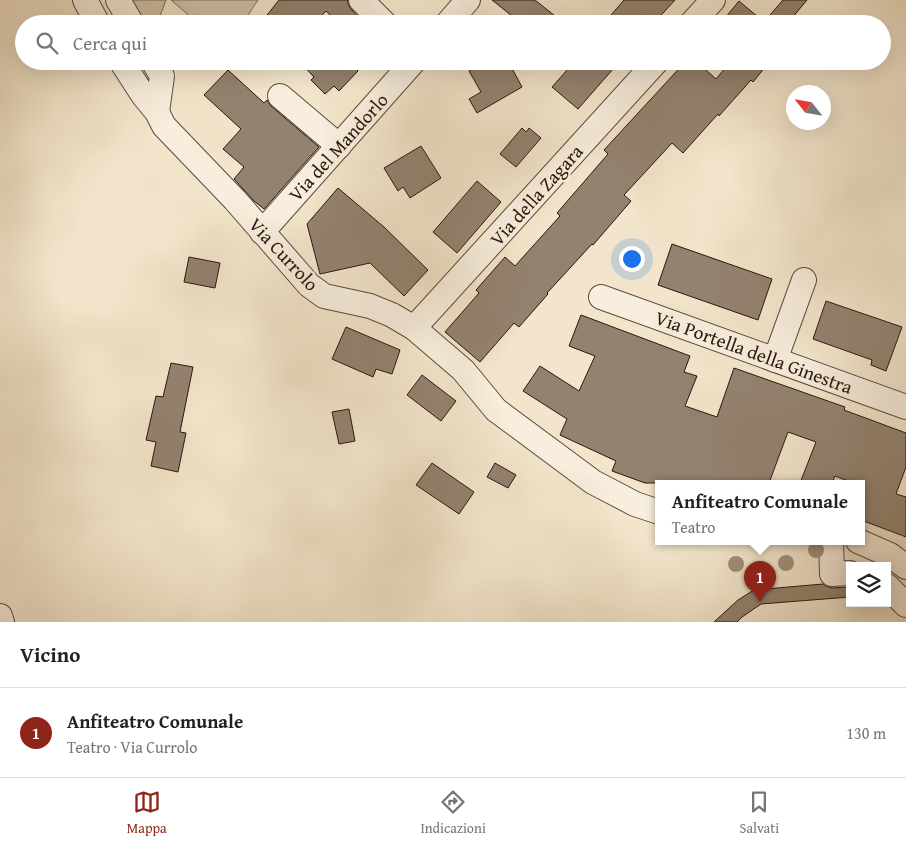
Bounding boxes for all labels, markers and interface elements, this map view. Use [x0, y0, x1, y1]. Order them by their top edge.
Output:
search box [15, 15, 891, 70]
icon: search [33, 29, 61, 57]
text: Cerca qui [73, 29, 147, 57]
north arrow [786, 85, 831, 130]
street label: Via del Mandorlo [282, 87, 394, 207]
street label: Via della Zagara [483, 138, 589, 252]
street label: Via Currolo [243, 211, 325, 297]
your location [619, 246, 645, 272]
street label: Via Portella della Ginestra [651, 303, 857, 401]
popup [655, 480, 865, 545]
text: Anfiteatro Comunale [672, 487, 848, 515]
text: Teatro [672, 515, 715, 539]
pin: 1 [744, 561, 776, 602]
map controls [846, 562, 891, 607]
button: layers [846, 562, 891, 607]
text: Vicino [20, 639, 80, 670]
text: Anfiteatro Comunale [67, 707, 243, 735]
text: 1 [32, 721, 40, 745]
text: 130 m [846, 721, 886, 745]
text: Teatro · Via Currolo [67, 735, 197, 759]
tab: Mappa [127, 788, 167, 838]
tab: Indicazioni [420, 788, 486, 838]
tab: Salvati [740, 788, 779, 838]

